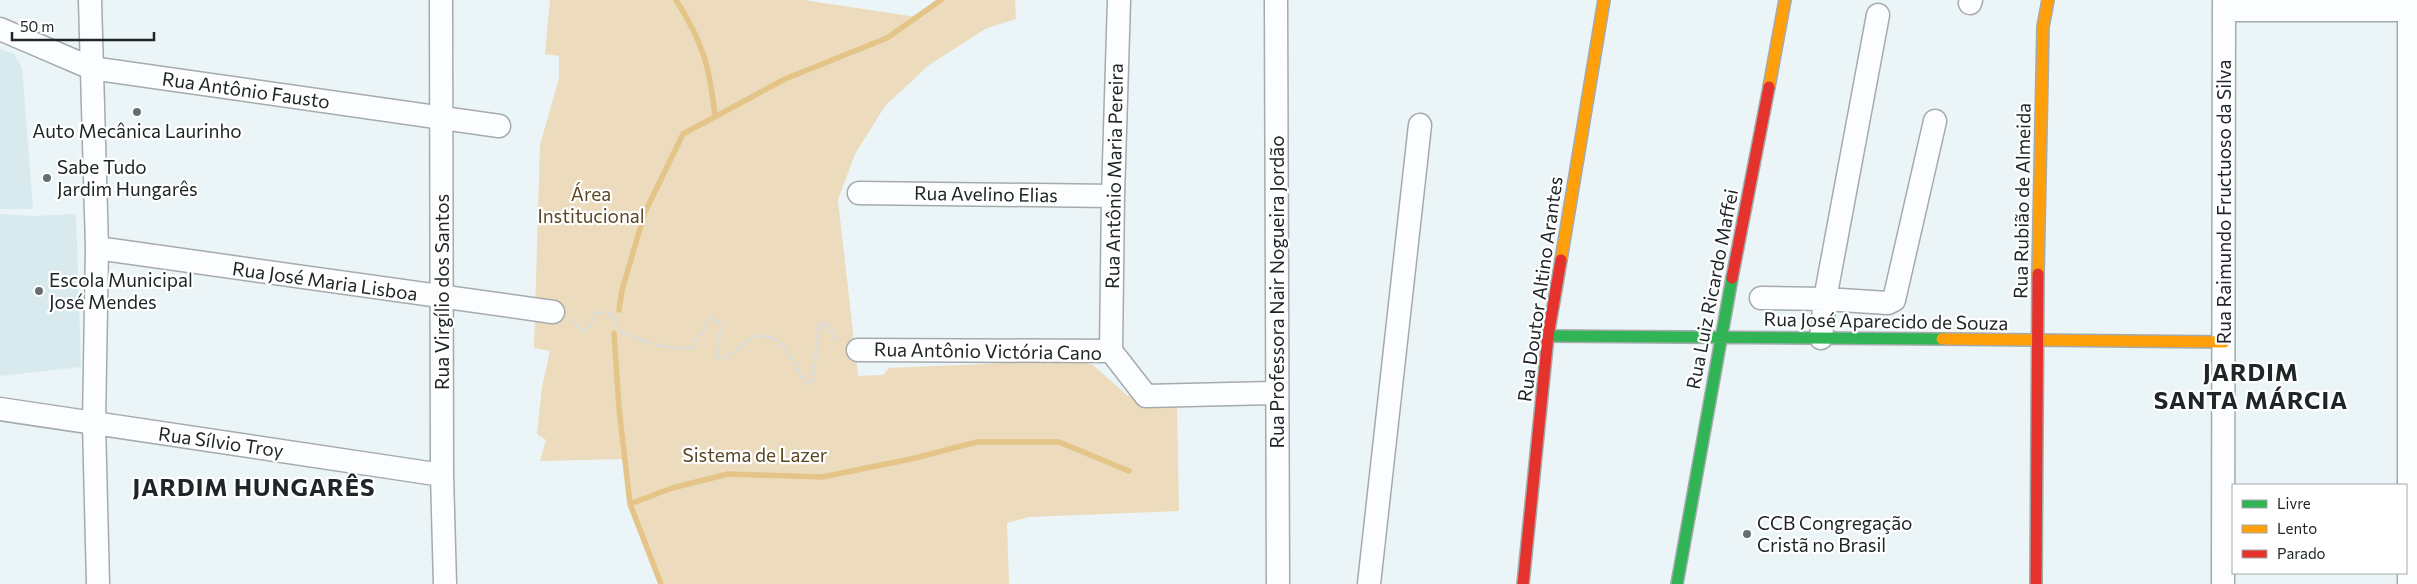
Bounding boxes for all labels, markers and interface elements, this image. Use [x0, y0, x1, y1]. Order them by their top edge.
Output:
scale bar [12, 10, 155, 42]
text: 50 m [20, 17, 54, 35]
street label: Rua Raimundo Fructuoso da Silva [2212, 60, 2235, 344]
street label: Rua Antônio Maria Pereira [1100, 63, 1127, 289]
street label: Rua Antônio Fausto [161, 66, 331, 113]
street label: Rua Rubião de Almeida [2008, 103, 2035, 299]
marker: Auto Mecânica Laurinho [131, 106, 143, 118]
place label: Auto Mecânica Laurinho [32, 119, 242, 142]
street label: Rua Professora Nair Nogueira Jordão [1265, 135, 1288, 449]
place label: Sabe Tudo Jardim Hungarês [57, 155, 198, 200]
marker: Sabe Tudo Jardim Hungarês [41, 172, 53, 184]
street label: Rua Doutor Altino Arantes [1512, 175, 1567, 403]
street label: Rua Avelino Elias [914, 181, 1058, 206]
park label: Área Institucional [537, 182, 645, 227]
street label: Rua Luiz Ricardo Maffei [1681, 187, 1742, 391]
street label: Rua Virgílio dos Santos [430, 194, 453, 390]
street label: Rua José Maria Lisboa [231, 256, 419, 305]
place label: Escola Municipal José Mendes [49, 268, 193, 313]
marker: Escola Municipal José Mendes [33, 285, 45, 297]
street label: Rua José Aparecido de Souza [1763, 307, 2009, 334]
street label: Rua Antônio Victória Cano [874, 337, 1102, 364]
district label: JARDIM SANTA MÁRCIA [2154, 357, 2348, 414]
street label: Rua Sílvio Troy [157, 421, 285, 462]
park label: Sistema de Lazer [683, 443, 828, 466]
district label: JARDIM HUNGARÊS [133, 472, 375, 501]
legend [2232, 484, 2407, 574]
text: Livre [2277, 494, 2311, 512]
place label: CCB Congregação Cristã no Brasil [1757, 511, 1912, 556]
text: Lento [2277, 519, 2317, 537]
marker: CCB Congregação Cristã no Brasil [1741, 528, 1753, 540]
text: Parado [2277, 544, 2326, 562]

